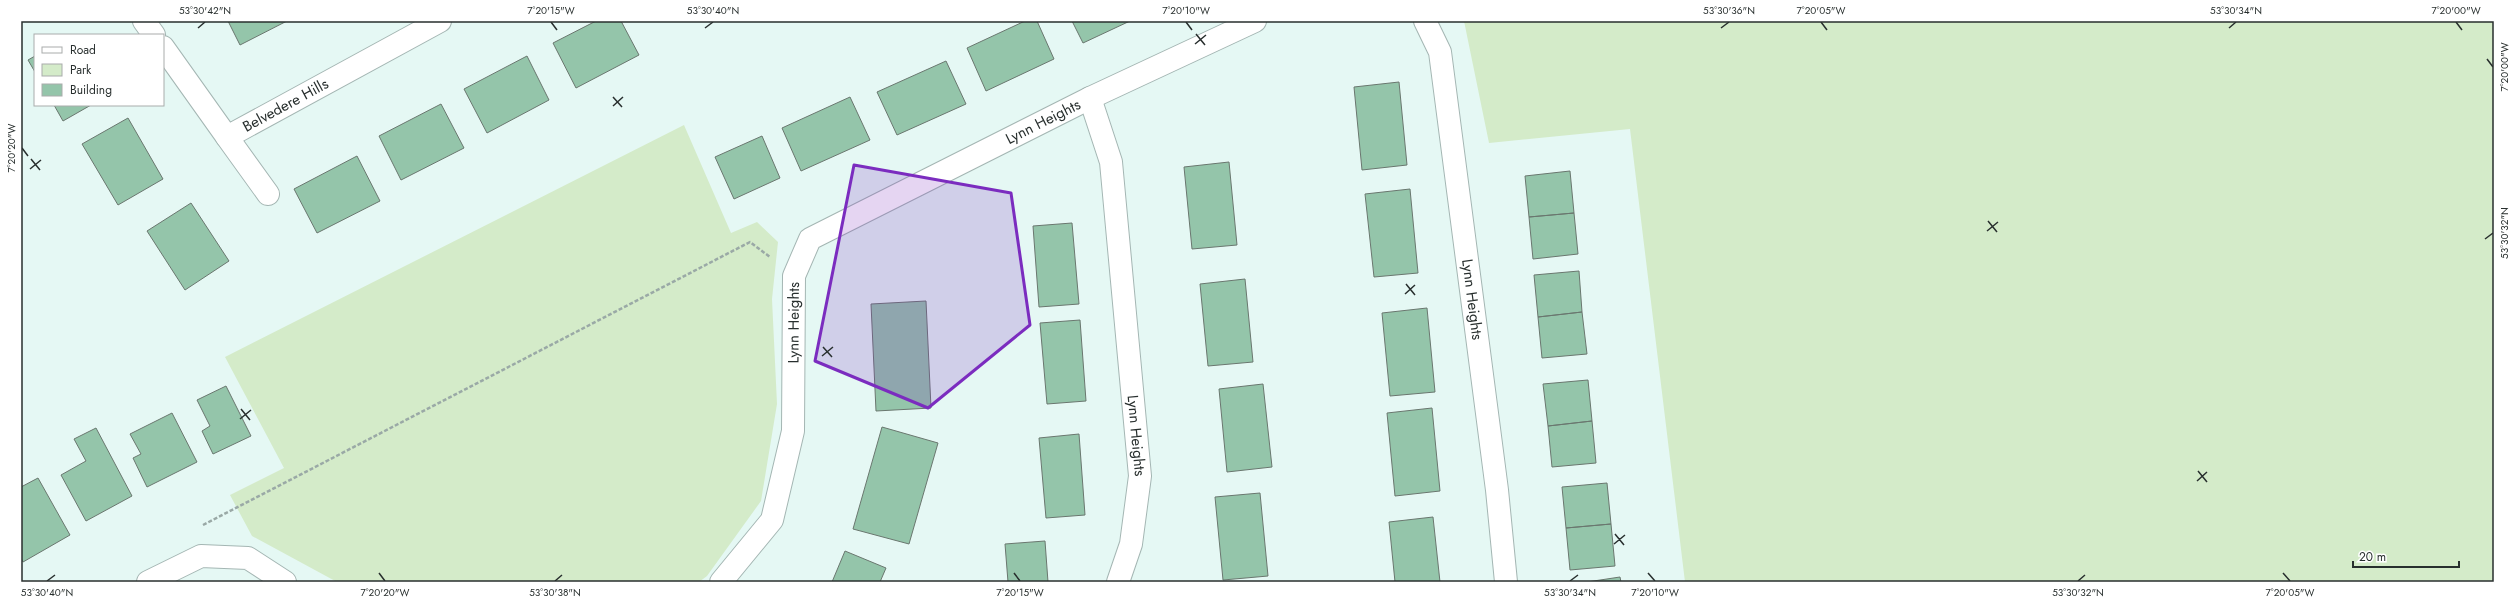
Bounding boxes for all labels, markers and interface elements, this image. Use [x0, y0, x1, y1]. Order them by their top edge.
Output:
text: 53°30'42"N [179, 3, 231, 18]
text: 7°20'15"W [527, 3, 575, 18]
text: 53°30'40"N [687, 3, 739, 18]
text: 7°20'10"W [1162, 3, 1210, 18]
text: 53°30'36"N [1703, 3, 1755, 18]
text: 7°20'05"W [1797, 3, 1845, 18]
text: 53°30'34"N [2210, 3, 2262, 18]
text: 7°20'00"W [2431, 3, 2481, 18]
legend [34, 34, 164, 106]
text: Road [70, 41, 96, 59]
text: 7°20'00"W [2497, 42, 2512, 92]
text: Park [70, 61, 92, 79]
street label: Belvedere Hills [239, 73, 332, 137]
text: Building [70, 81, 112, 99]
street label: Lynn Heights [1002, 93, 1084, 150]
text: 7°20'20"W [4, 123, 19, 172]
text: 53°30'32"N [2497, 207, 2512, 259]
street label: Lynn Heights [1456, 258, 1488, 341]
street label: Lynn Heights [782, 282, 805, 364]
street label: Lynn Heights [1122, 394, 1151, 477]
scale bar [2353, 543, 2459, 569]
text: 20 m [2359, 548, 2386, 566]
text: 53°30'40"N [21, 585, 73, 600]
text: 7°20'20"W [361, 585, 410, 600]
text: 53°30'38"N [529, 585, 581, 600]
text: 7°20'15"W [996, 585, 1044, 600]
text: 53°30'34"N [1544, 585, 1596, 600]
text: 7°20'10"W [1631, 585, 1679, 600]
text: 53°30'32"N [2052, 585, 2104, 600]
text: 7°20'05"W [2266, 585, 2314, 600]

